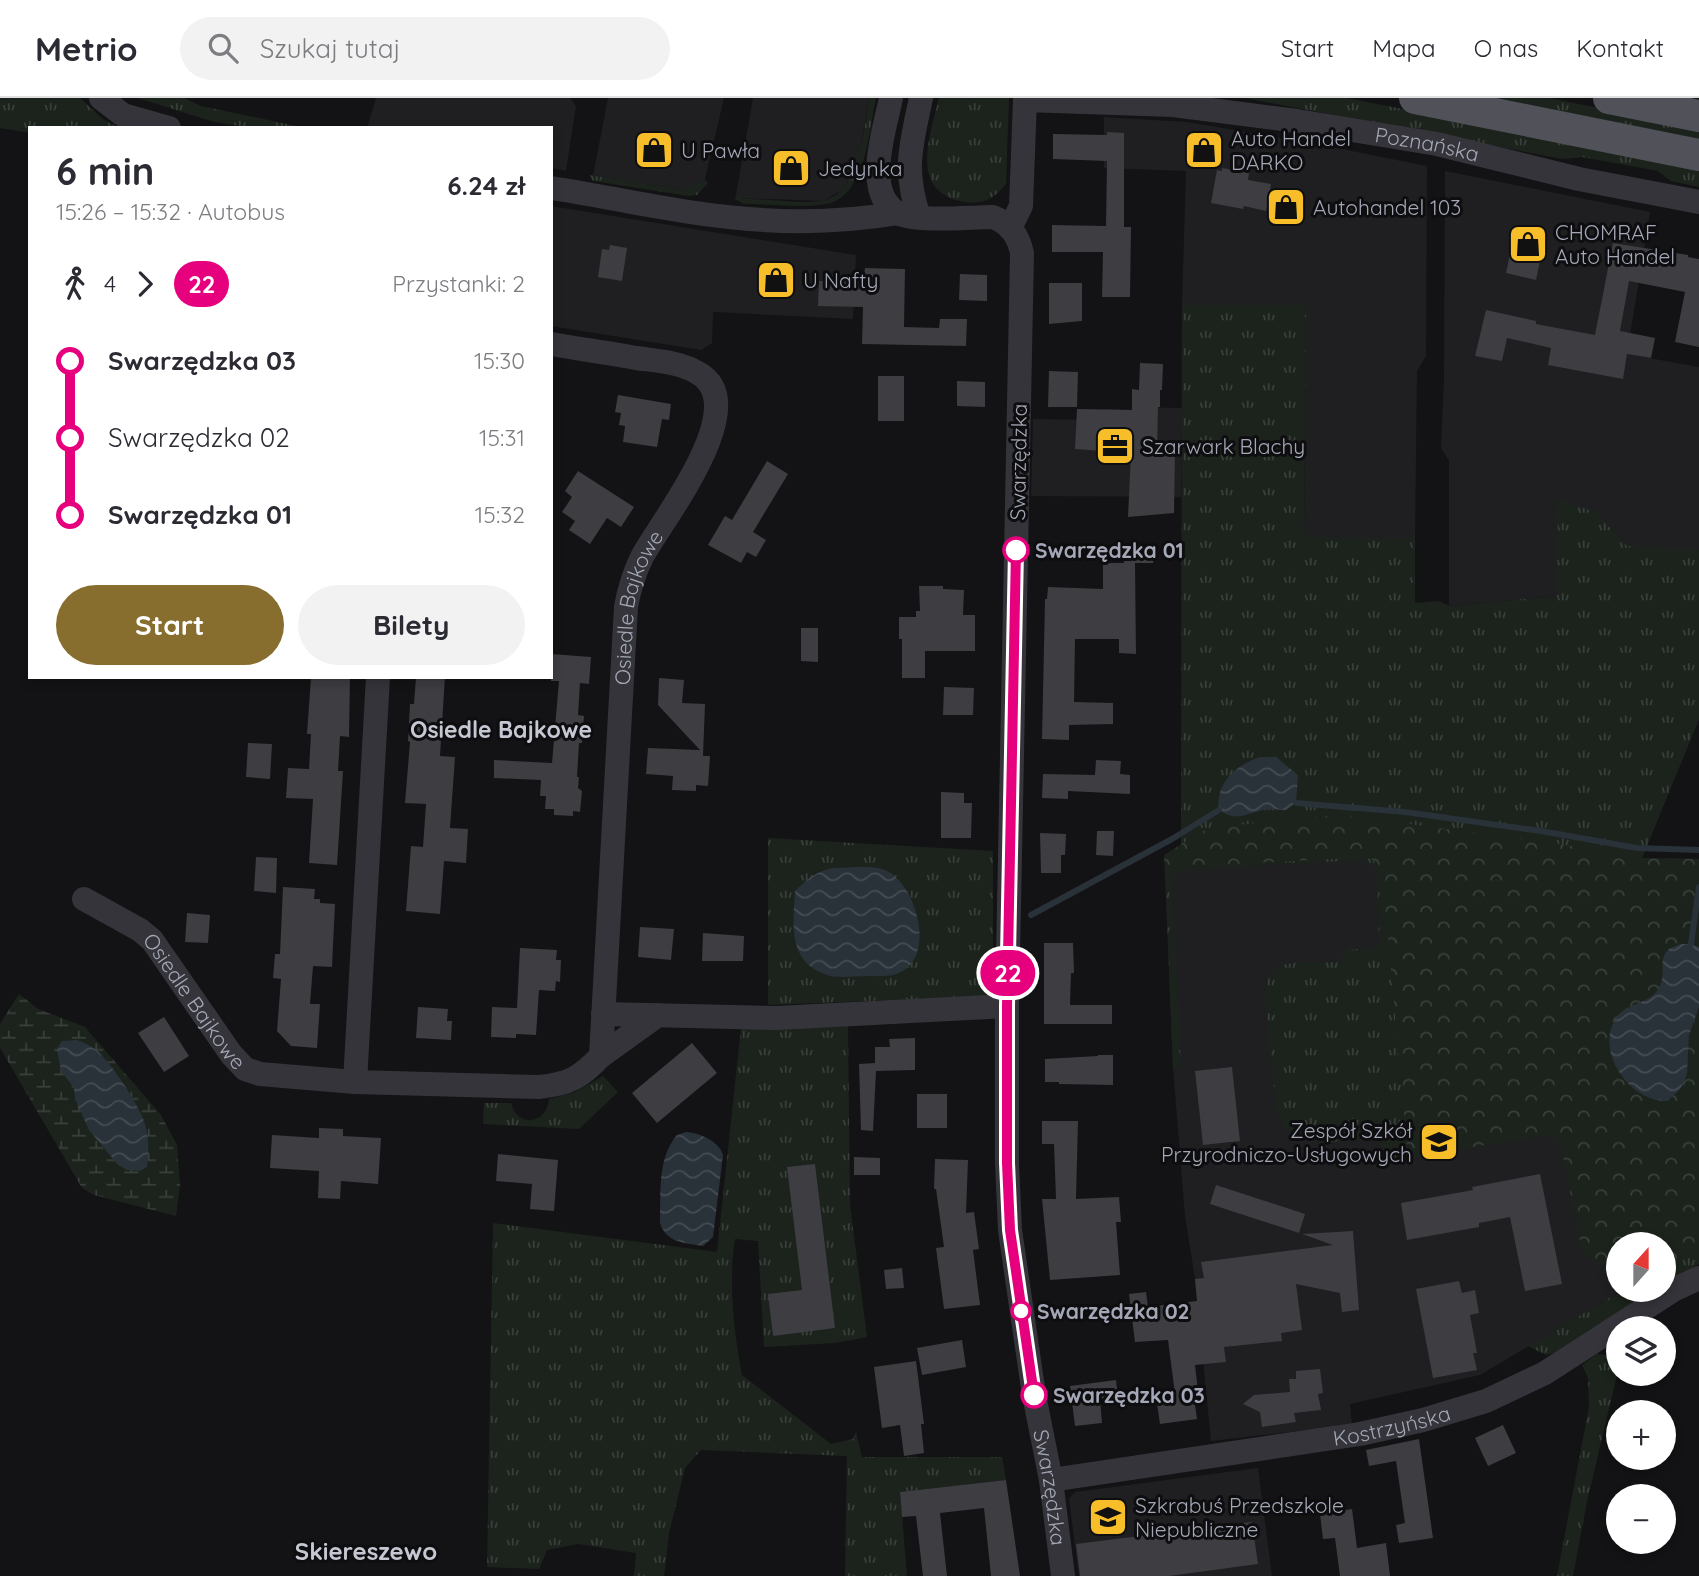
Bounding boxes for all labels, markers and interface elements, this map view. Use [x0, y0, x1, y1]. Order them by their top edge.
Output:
search box [180, 17, 670, 80]
text: Metrio [35, 28, 138, 69]
icon: search [204, 29, 242, 67]
text: Szukaj tutaj [260, 32, 400, 65]
text: Start [1281, 33, 1334, 63]
text: Mapa [1372, 33, 1436, 63]
text: O nas [1474, 33, 1538, 63]
text: Kontakt [1576, 33, 1664, 63]
street label: Poznańska [1373, 121, 1482, 167]
place label: Auto Handel DARKO [1231, 125, 1351, 175]
shop icon: U Pawła [633, 129, 675, 171]
shop icon: Auto Handel DARKO [1183, 129, 1225, 171]
place label: U Pawła [681, 137, 760, 163]
text: 6 min [56, 147, 154, 195]
shop icon: Jedynka [770, 147, 812, 189]
place label: Jedynka [818, 155, 903, 181]
text: 6.24 zł [447, 169, 525, 202]
shop icon: Autohandel 103 [1265, 186, 1307, 228]
place label: Autohandel 103 [1313, 194, 1461, 220]
text: 15:26 – 15:32 · Autobus [56, 197, 285, 226]
place label: CHOMRAF Auto Handel [1555, 219, 1675, 269]
shop icon: CHOMRAF Auto Handel [1507, 223, 1549, 265]
shop icon: U Nafty [755, 259, 797, 301]
icon: walk [56, 265, 94, 303]
icon: forward [126, 265, 164, 303]
place label: U Nafty [803, 267, 878, 293]
text: 4 [104, 269, 116, 298]
text: 22 [188, 269, 215, 299]
text: Przystanki: 2 [392, 269, 525, 298]
text: Swarzędzka 03 [108, 344, 296, 377]
text: 15:30 [474, 346, 525, 375]
street label: Swarzędzka [1004, 403, 1032, 521]
text: Swarzędzka 02 [108, 421, 290, 454]
text: 15:31 [479, 423, 525, 452]
office icon: Szarwark Blachy [1094, 425, 1136, 467]
place label: Szarwark Blachy [1142, 433, 1305, 459]
text: Swarzędzka 01 [108, 498, 292, 531]
text: 15:32 [475, 500, 525, 529]
street label: Osiedle Bajkowe [609, 525, 668, 686]
marker: Swarzędzka 01 [1003, 537, 1029, 563]
place label: Swarzędzka 01 [1035, 537, 1184, 563]
button: Start [56, 585, 284, 665]
button: Bilety [298, 585, 525, 665]
district label: Osiedle Bajkowe [410, 715, 592, 744]
street label: Osiedle Bajkowe [138, 928, 251, 1075]
line badge: 22 [976, 950, 1040, 996]
text: 22 [994, 958, 1022, 988]
place label: Zespół Szkół Przyrodniczo-Usługowych [1161, 1117, 1413, 1167]
school or university icon: Zespół Szkół Przyrodniczo-Usługowych [1418, 1121, 1460, 1163]
north arrow [1606, 1232, 1676, 1302]
map controls [1606, 1232, 1676, 1554]
place label: Swarzędzka 02 [1037, 1298, 1190, 1324]
marker: Swarzędzka 02 [1011, 1301, 1031, 1321]
button: layers [1606, 1316, 1676, 1386]
marker: Swarzędzka 03 [1021, 1382, 1047, 1408]
place label: Swarzędzka 03 [1053, 1382, 1205, 1408]
street label: Kostrzyńska [1331, 1400, 1453, 1451]
button: + [1606, 1400, 1676, 1470]
street label: Swarzędzka [1028, 1427, 1072, 1547]
button: − [1606, 1484, 1676, 1554]
place label: Szkrabuś Przedszkole Niepubliczne [1135, 1492, 1344, 1542]
school or university icon: Szkrabuś Przedszkole Niepubliczne [1087, 1496, 1129, 1538]
district label: Skiereszewo [295, 1536, 437, 1566]

